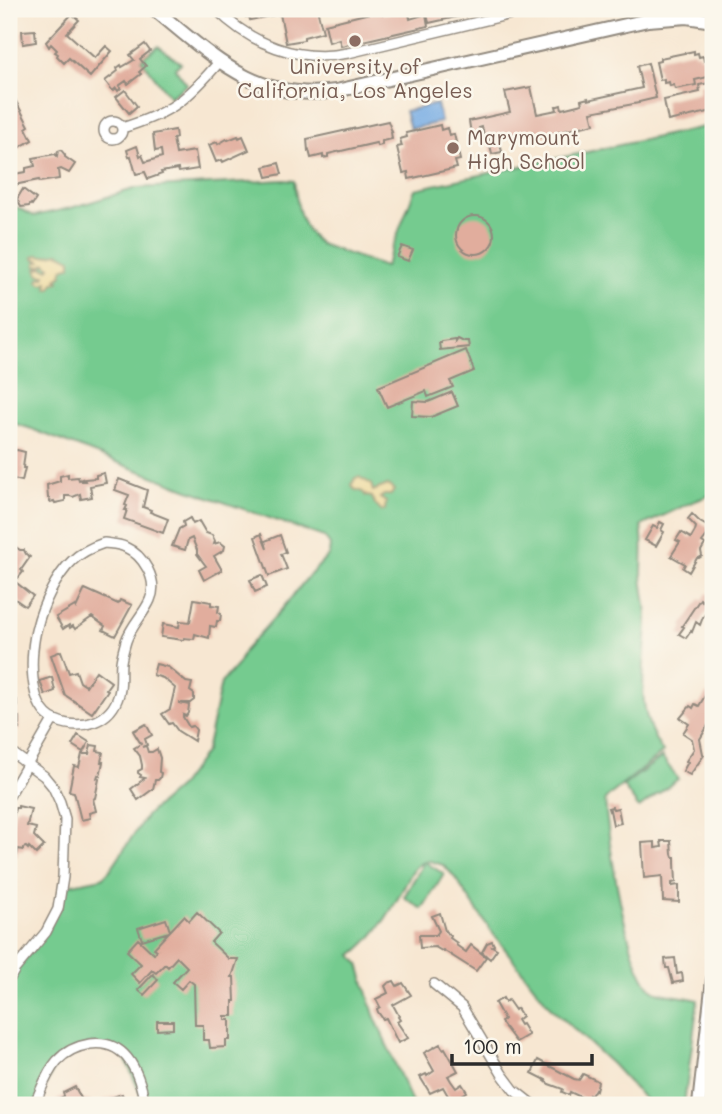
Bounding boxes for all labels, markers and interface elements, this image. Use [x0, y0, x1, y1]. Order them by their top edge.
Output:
marker: University of California, Los Angeles [347, 33, 363, 49]
place label: University of California, Los Angeles [237, 52, 473, 103]
place label: Marymount High School [467, 123, 585, 174]
marker: Marymount High School [445, 140, 461, 156]
scale bar [452, 1023, 592, 1067]
text: 100 m [463, 1032, 522, 1059]

